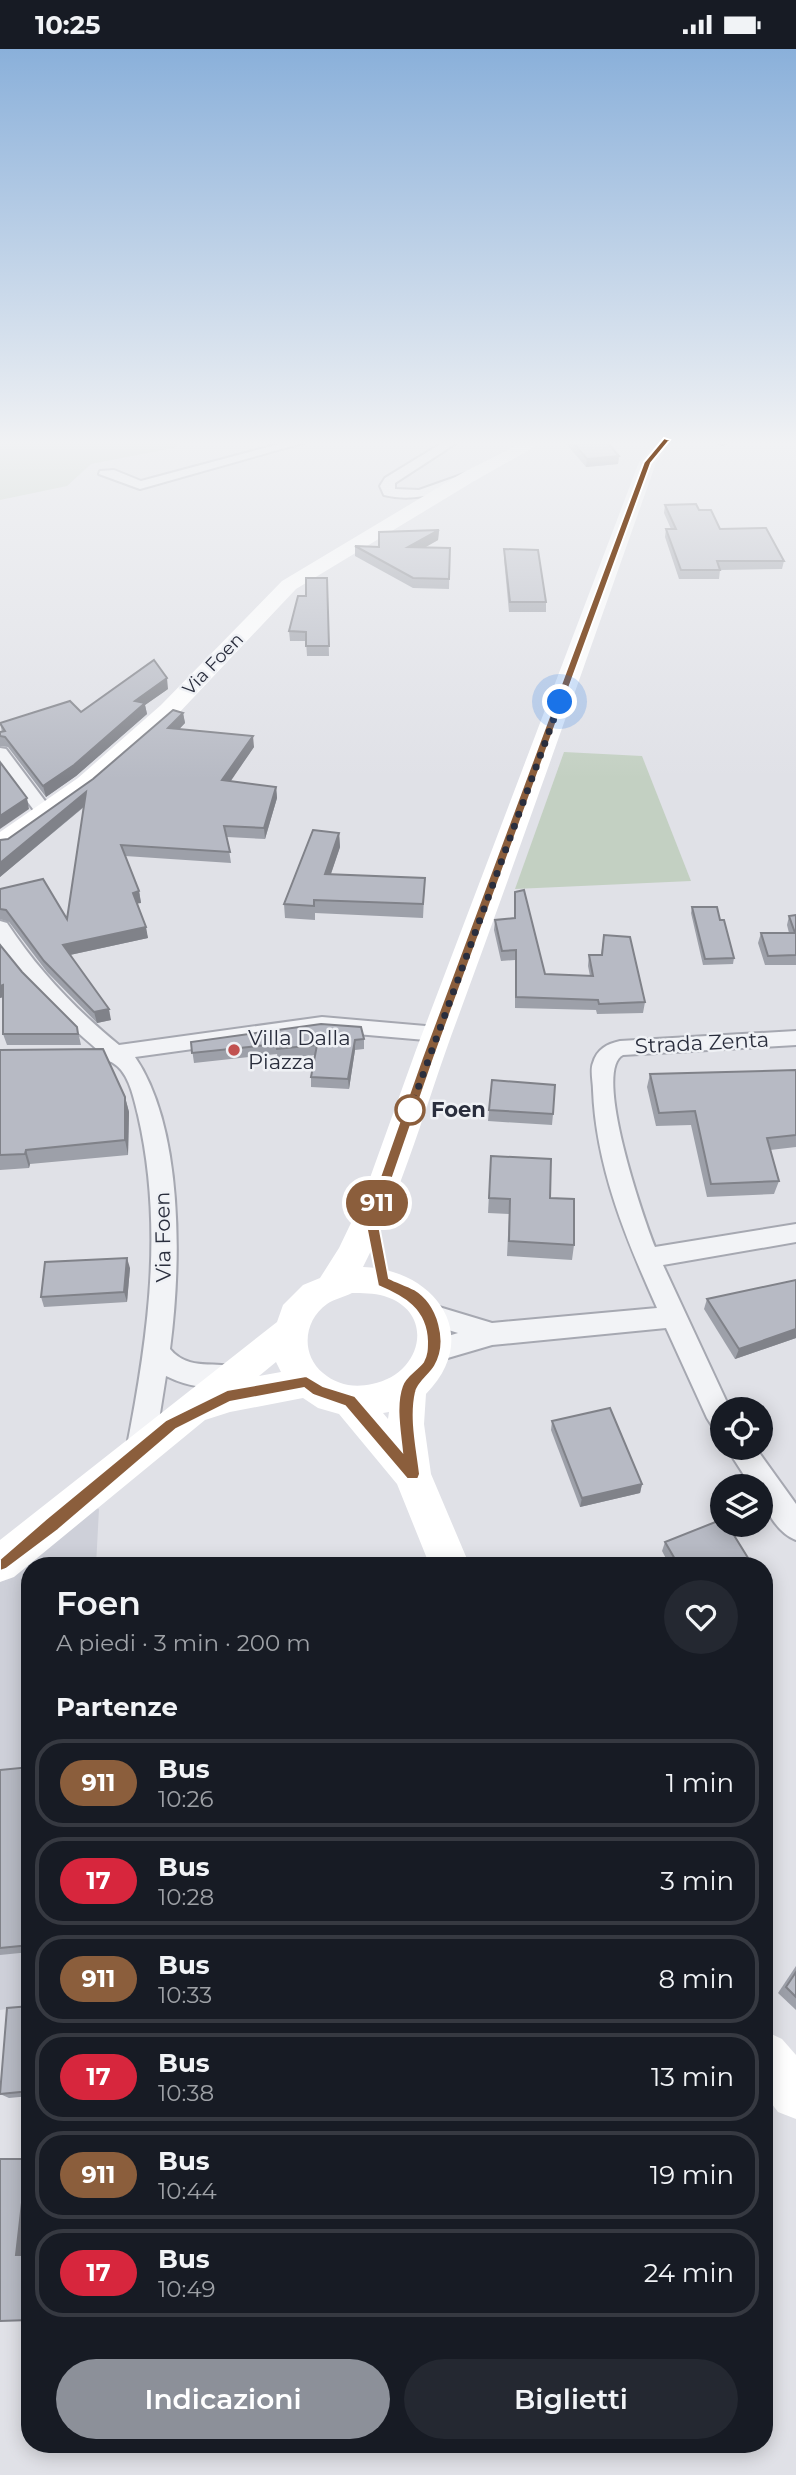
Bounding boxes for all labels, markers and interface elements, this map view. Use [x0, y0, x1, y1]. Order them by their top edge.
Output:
text: 10:25 [35, 9, 100, 41]
street label: Via Foen [178, 628, 248, 700]
your location [542, 684, 577, 719]
place label: Villa Dalla Piazza [248, 1025, 351, 1074]
street label: Strada Zenta [634, 1027, 770, 1058]
marker: Villa Dalla Piazza [226, 1042, 242, 1058]
marker: Foen [395, 1095, 425, 1125]
place label: Foen [431, 1097, 486, 1122]
line badge: 911 [337, 1180, 417, 1226]
text: 911 [360, 1188, 394, 1217]
street label: Via Foen [149, 1191, 176, 1283]
map controls [710, 1397, 773, 1537]
button: locate [710, 1397, 773, 1460]
button: layers [710, 1474, 773, 1537]
button: heart [664, 1580, 738, 1654]
text: Foen [56, 1583, 141, 1623]
text: A piedi · 3 min · 200 m [56, 1629, 311, 1657]
text: Partenze [56, 1691, 178, 1723]
text: Bus [158, 1753, 210, 1785]
text: 1 min [666, 1767, 734, 1799]
text: 911 [81, 1768, 116, 1797]
text: 10:26 [158, 1785, 213, 1813]
text: Bus [158, 1851, 210, 1883]
text: 3 min [660, 1865, 734, 1897]
text: 17 [86, 1866, 111, 1895]
text: 10:28 [158, 1883, 214, 1911]
text: Bus [158, 1949, 210, 1981]
text: 8 min [658, 1963, 734, 1995]
text: 911 [81, 1964, 116, 1993]
text: 10:33 [158, 1981, 212, 2009]
text: Bus [158, 2047, 210, 2079]
text: 13 min [651, 2061, 734, 2093]
text: 17 [86, 2062, 111, 2091]
text: 10:38 [158, 2079, 214, 2107]
text: Bus [158, 2145, 210, 2177]
text: 19 min [650, 2159, 734, 2191]
text: 911 [81, 2160, 116, 2189]
text: 10:44 [158, 2177, 217, 2205]
text: Bus [158, 2243, 210, 2275]
text: 24 min [644, 2257, 734, 2289]
text: 17 [86, 2258, 111, 2287]
text: 10:49 [158, 2275, 215, 2303]
button: Indicazioni [56, 2359, 390, 2439]
button: Biglietti [404, 2359, 738, 2439]

